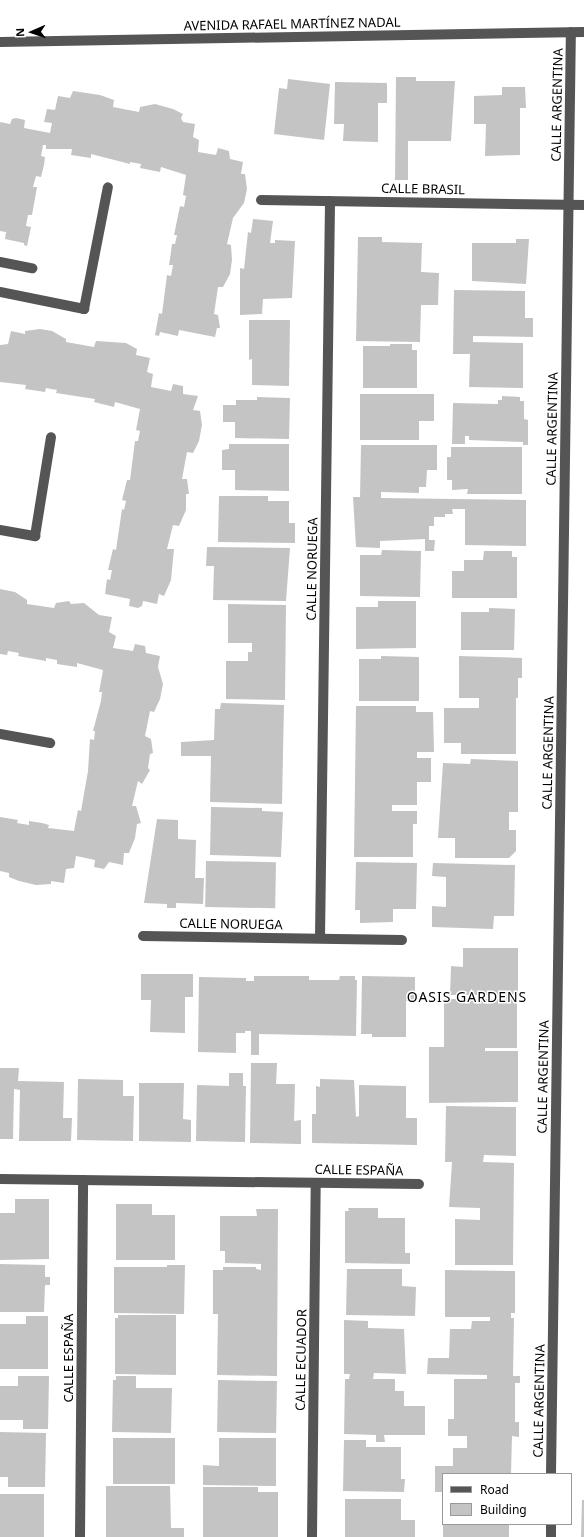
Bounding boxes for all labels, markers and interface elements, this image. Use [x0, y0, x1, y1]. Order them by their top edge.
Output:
north arrow [12, 12, 52, 52]
street label: AVENIDA RAFAEL MARTÍNEZ NADAL [183, 14, 401, 34]
text: N [12, 28, 27, 37]
street label: CALLE ARGENTINA [548, 48, 566, 162]
street label: CALLE BRASIL [381, 180, 465, 198]
street label: CALLE ARGENTINA [543, 372, 561, 486]
street label: CALLE NORUEGA [303, 517, 321, 621]
street label: CALLE ARGENTINA [539, 696, 557, 810]
street label: CALLE NORUEGA [179, 915, 283, 933]
district label: OASIS GARDENS [407, 989, 527, 1005]
street label: CALLE ARGENTINA [534, 1020, 552, 1134]
street label: CALLE ESPAÑA [314, 1161, 404, 1179]
street label: CALLE ECUADOR [292, 1309, 310, 1411]
street label: CALLE ESPAÑA [60, 1314, 76, 1402]
street label: CALLE ARGENTINA [530, 1344, 548, 1458]
legend [442, 1473, 572, 1525]
text: Road [480, 1481, 509, 1498]
text: Building [480, 1501, 527, 1518]

